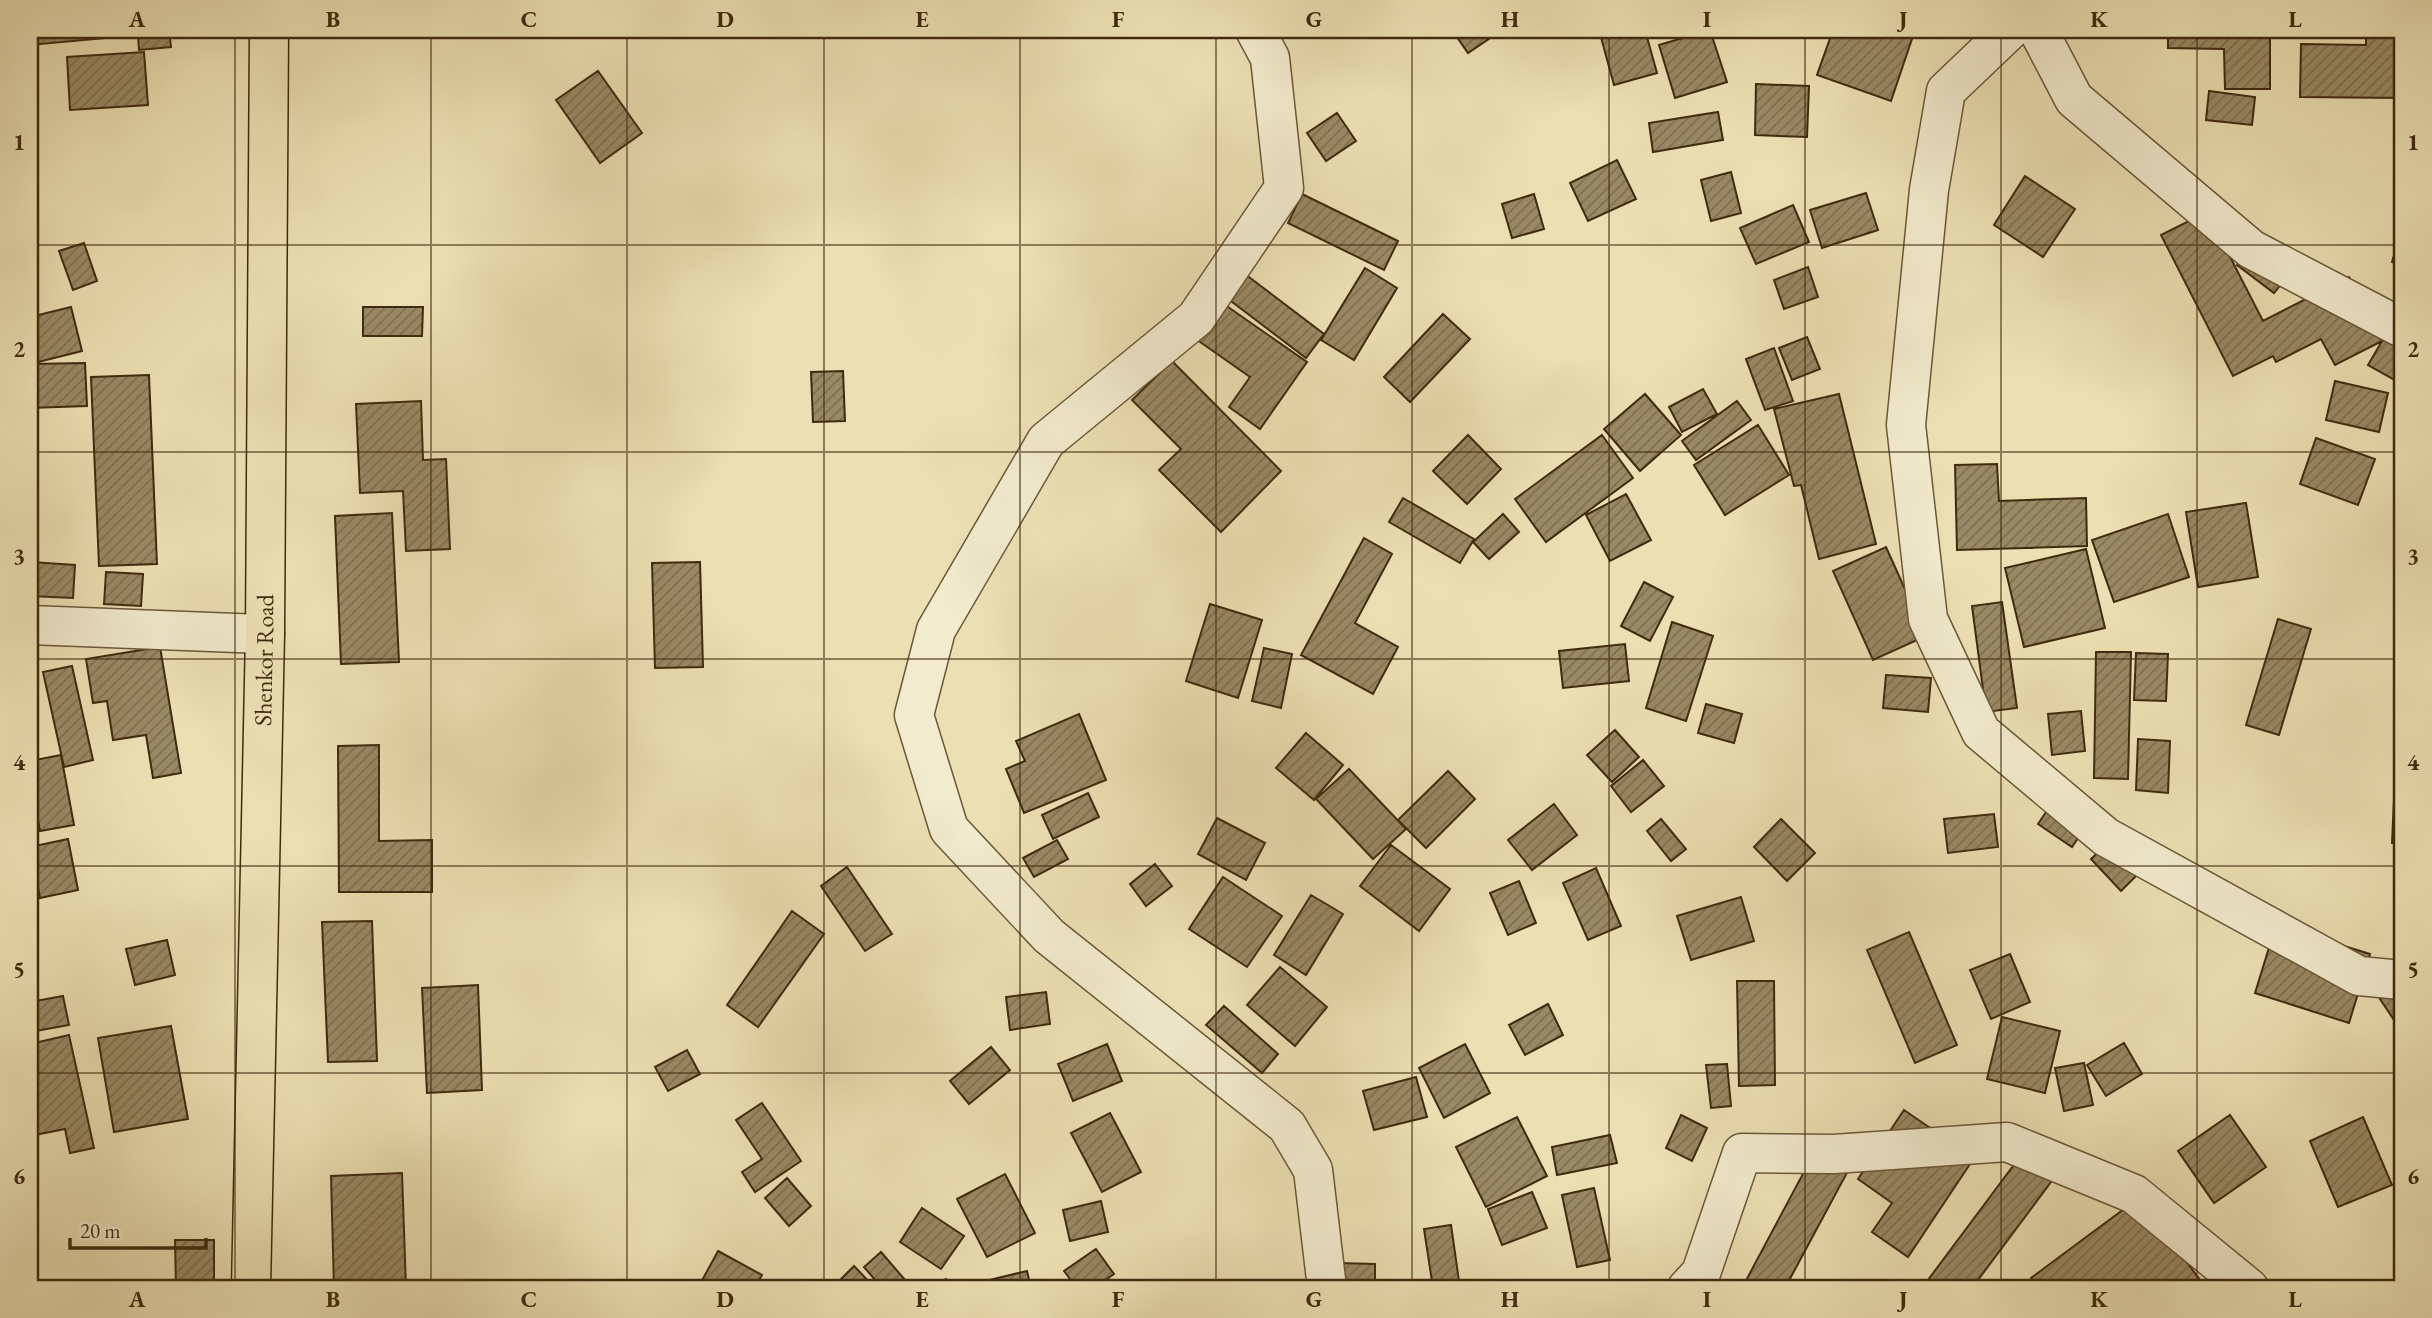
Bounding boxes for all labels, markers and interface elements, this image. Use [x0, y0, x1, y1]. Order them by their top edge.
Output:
text: A [128, 4, 146, 34]
text: B [326, 4, 340, 34]
text: C [521, 4, 537, 34]
text: D [716, 4, 734, 34]
text: E [915, 4, 929, 34]
text: F [1112, 4, 1125, 34]
text: G [1306, 4, 1322, 34]
text: H [1501, 4, 1519, 34]
text: I [1703, 4, 1711, 34]
text: J [1897, 4, 1908, 34]
text: K [2090, 4, 2108, 34]
text: L [2288, 4, 2302, 34]
text: 1 [13, 127, 25, 157]
text: 1 [2407, 127, 2419, 157]
text: 2 [13, 334, 25, 364]
text: 2 [2407, 334, 2419, 364]
text: 3 [13, 541, 25, 571]
text: 3 [2407, 541, 2419, 571]
street label: Shenkor Road [247, 593, 280, 726]
text: 4 [13, 747, 26, 777]
text: 4 [2407, 747, 2420, 777]
text: 5 [13, 954, 25, 984]
text: 5 [2407, 954, 2419, 984]
text: 6 [13, 1161, 25, 1191]
text: 6 [2407, 1161, 2419, 1191]
scale bar [70, 1206, 206, 1250]
text: 20 m [80, 1217, 121, 1244]
text: A [128, 1284, 146, 1314]
text: B [326, 1284, 340, 1314]
text: C [521, 1284, 537, 1314]
text: D [716, 1284, 734, 1314]
text: E [915, 1284, 929, 1314]
text: F [1112, 1284, 1125, 1314]
text: G [1306, 1284, 1322, 1314]
text: H [1501, 1284, 1519, 1314]
text: I [1703, 1284, 1711, 1314]
text: J [1897, 1284, 1908, 1314]
text: K [2090, 1284, 2108, 1314]
text: L [2288, 1284, 2302, 1314]

